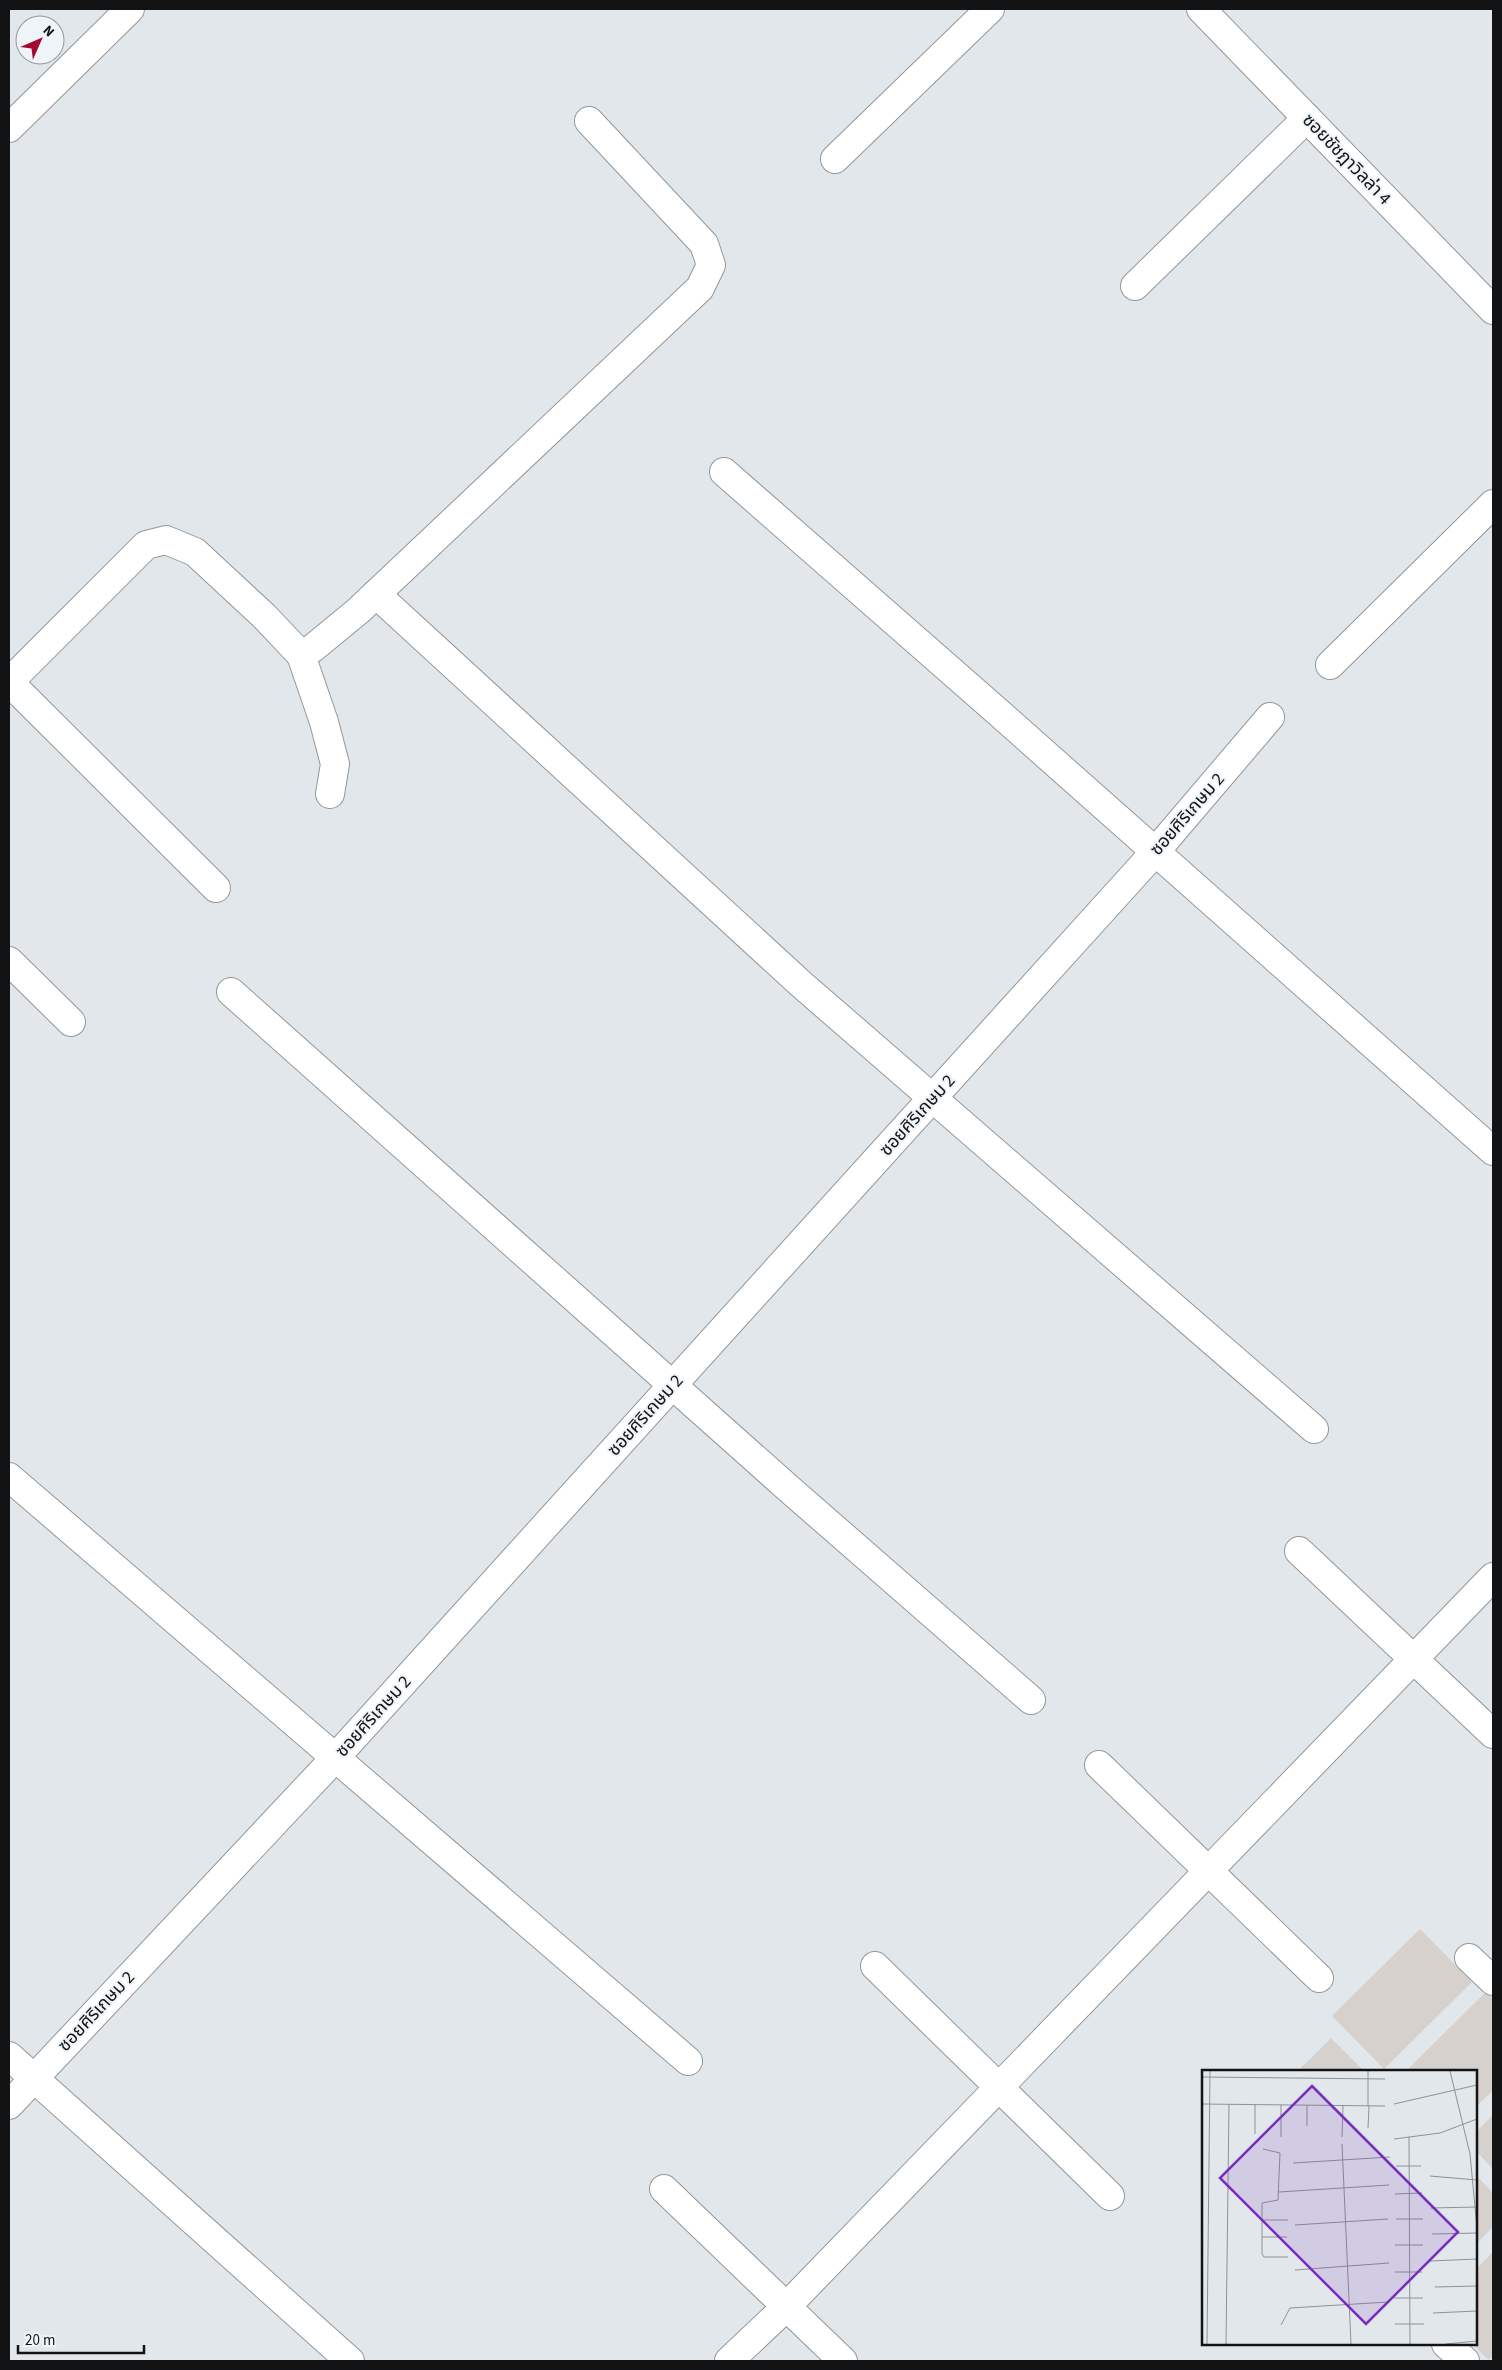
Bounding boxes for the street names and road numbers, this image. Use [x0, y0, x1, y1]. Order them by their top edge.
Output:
street label: ซอยชัชฎาวิลล่า 4 [1297, 108, 1397, 211]
street label: ซอยศิริเกษม 2 [1144, 767, 1230, 861]
street label: ซอยศิริเกษม 2 [874, 1069, 961, 1162]
street label: ซอยศิริเกษม 2 [602, 1369, 689, 1462]
street label: ซอยศิริเกษม 2 [330, 1670, 417, 1763]
street label: ซอยศิริเกษม 2 [52, 1965, 140, 2057]

